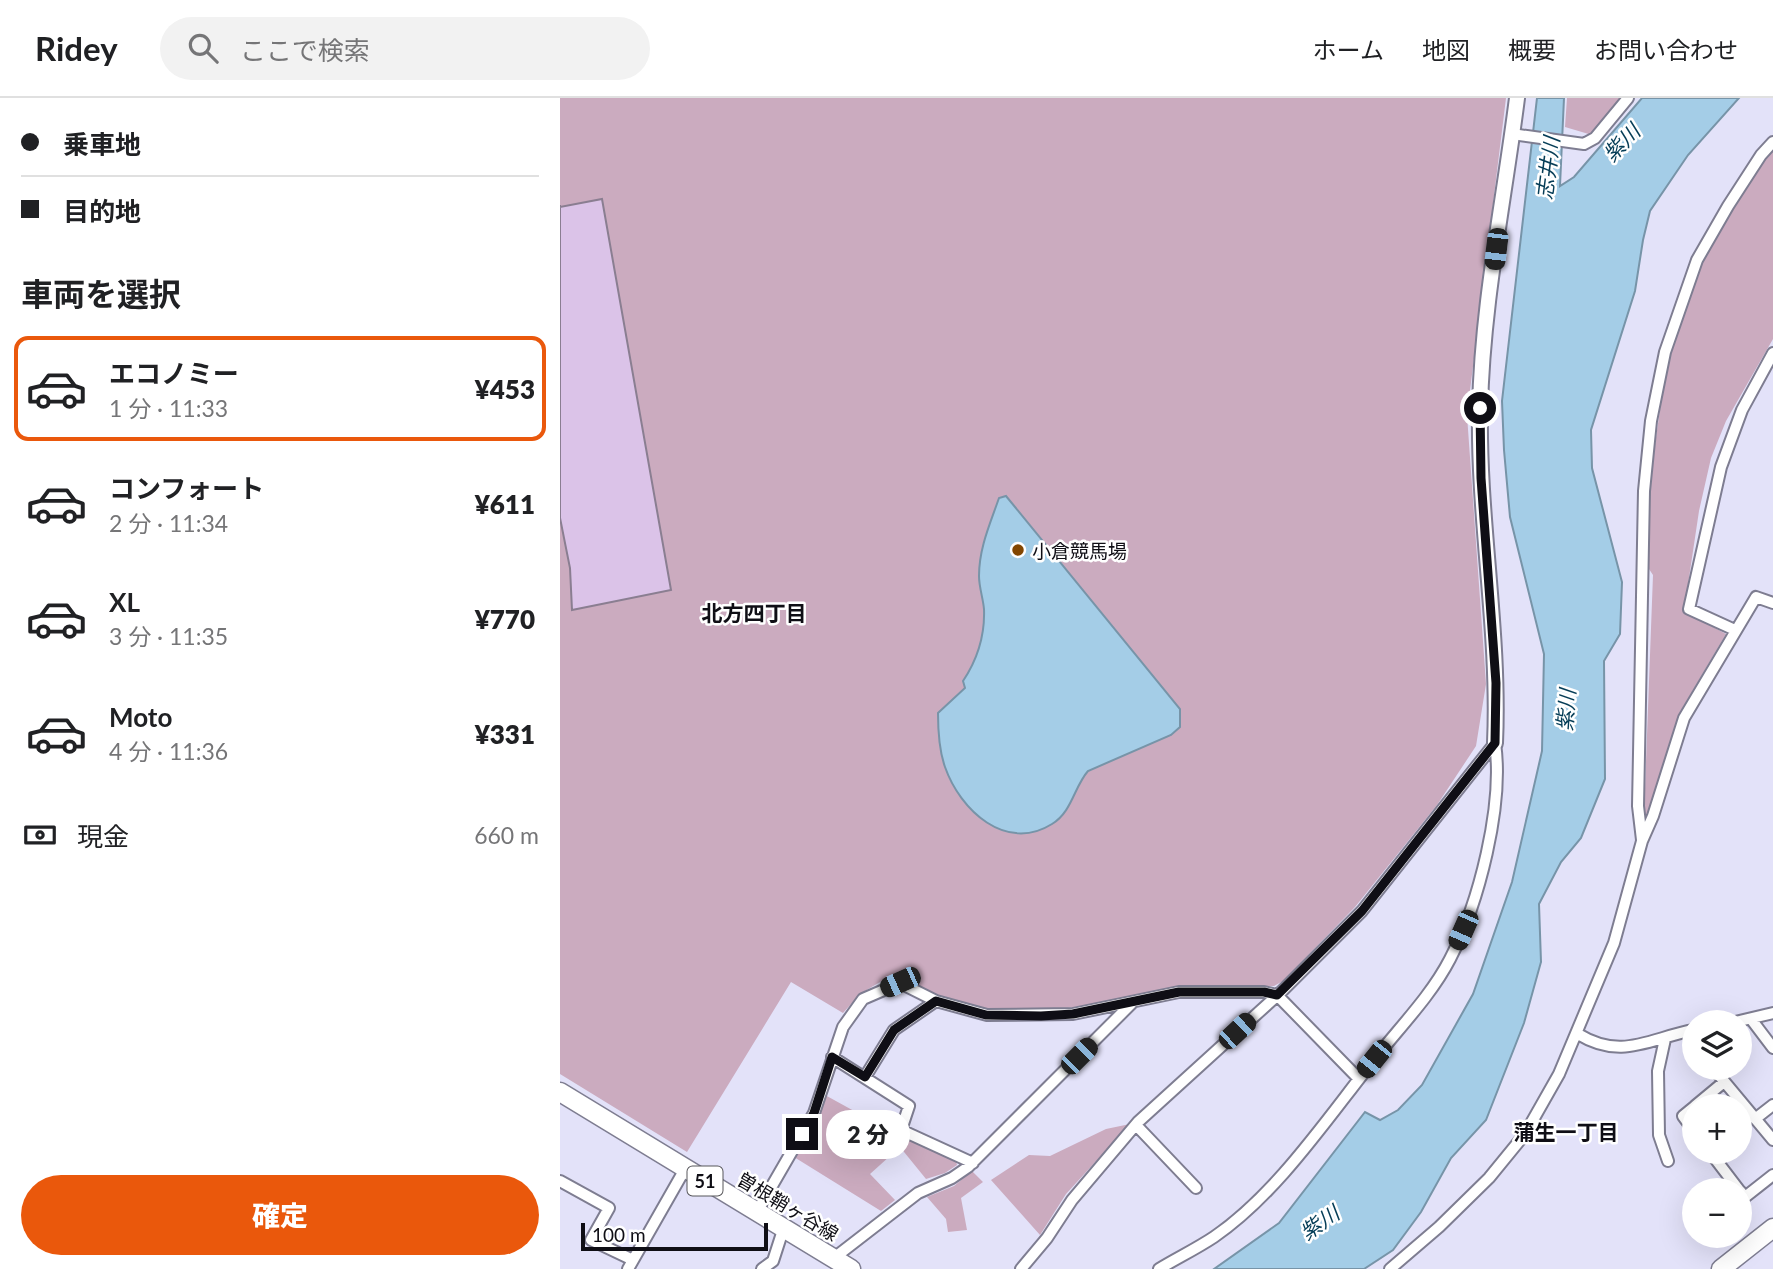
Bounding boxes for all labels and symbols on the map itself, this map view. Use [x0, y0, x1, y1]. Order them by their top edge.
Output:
water label: 紫川 [1597, 117, 1646, 166]
water label: 志井川 [1531, 133, 1563, 201]
car [1484, 227, 1509, 271]
route start [1464, 392, 1496, 424]
place label: 小倉競馬場 [1032, 539, 1127, 562]
marker: 小倉競馬場 [1010, 542, 1026, 558]
district label: 北方四丁目 [702, 600, 807, 625]
water label: 紫川 [1551, 686, 1579, 732]
car [1445, 907, 1482, 953]
car [877, 964, 924, 1000]
car [1215, 1009, 1260, 1053]
car [1057, 1034, 1102, 1078]
car [1353, 1036, 1396, 1082]
callout: 2 分 [826, 1110, 910, 1158]
route end [786, 1118, 818, 1150]
district label: 蒲生一丁目 [1514, 1119, 1619, 1144]
road number: 51 [688, 1166, 722, 1196]
street label: 曽根鞘ヶ谷線 [733, 1167, 843, 1245]
water label: 紫川 [1295, 1199, 1345, 1244]
scale bar [581, 1220, 768, 1252]

